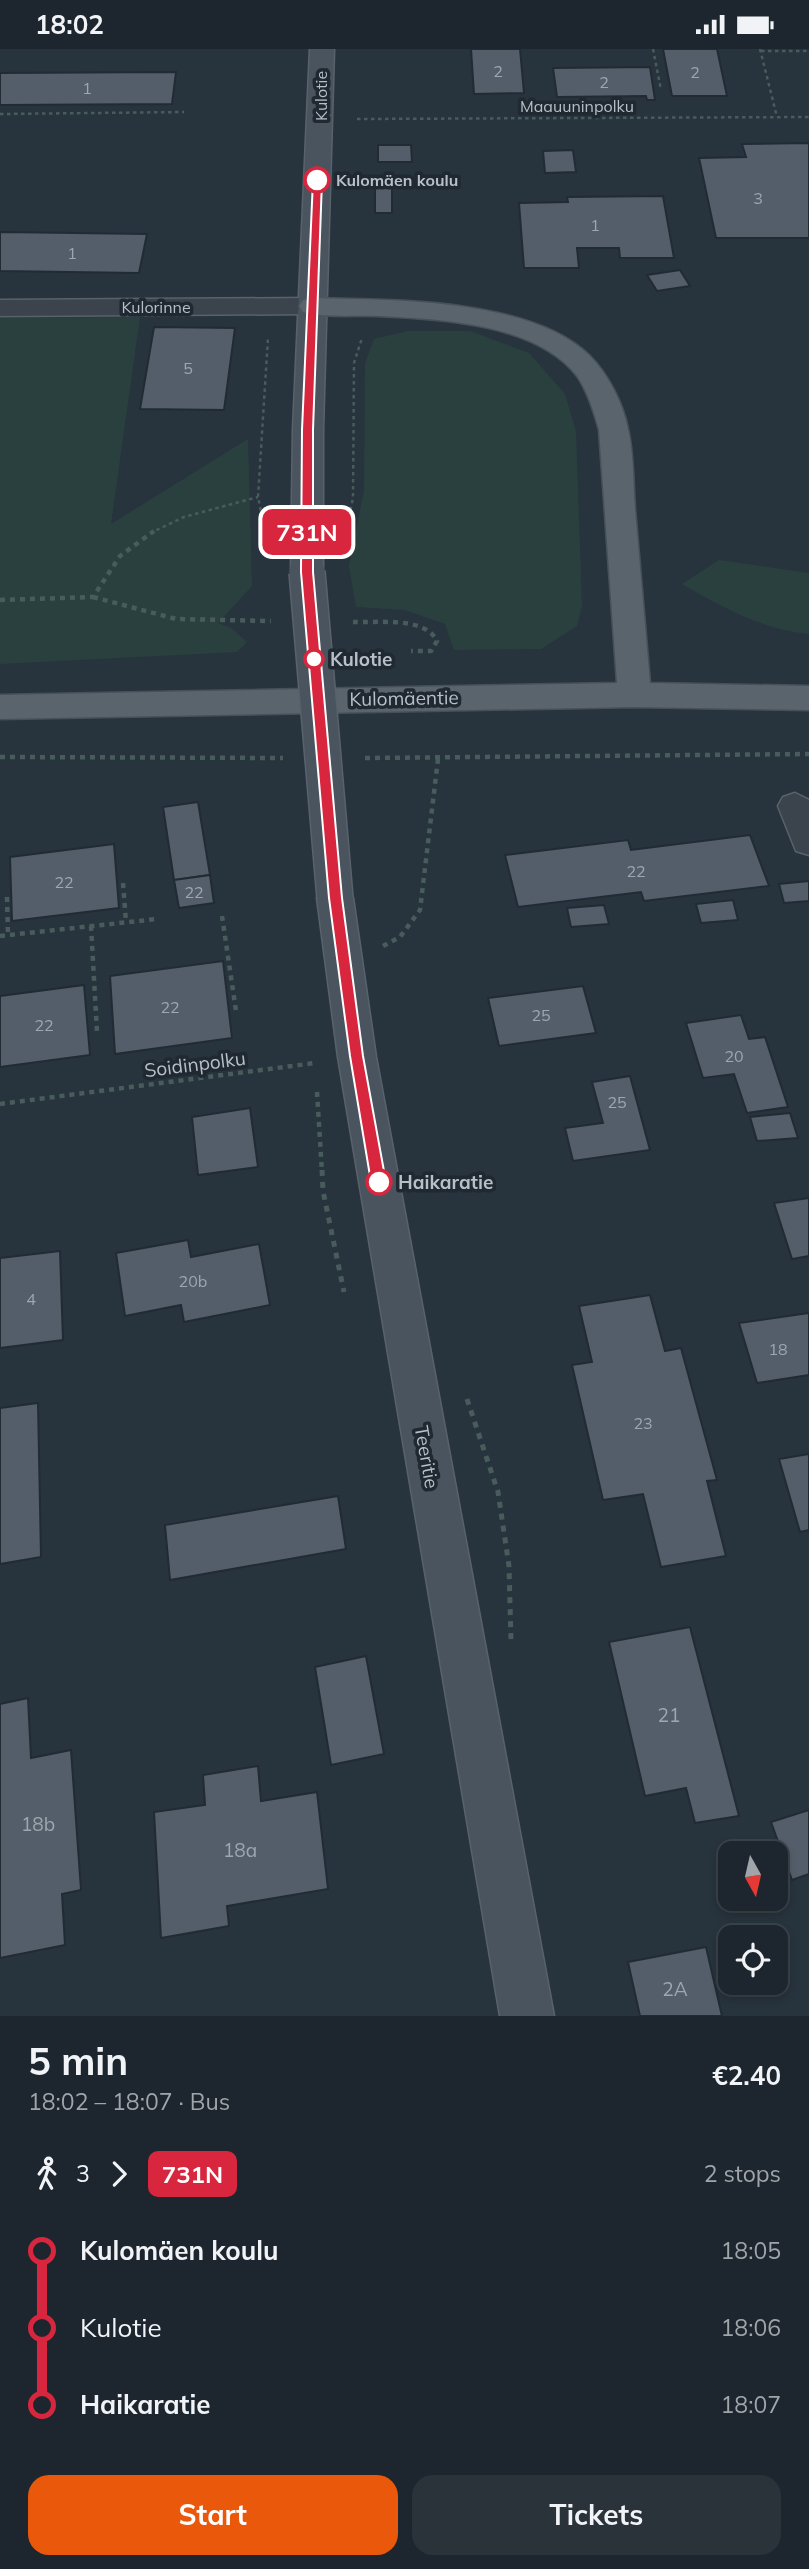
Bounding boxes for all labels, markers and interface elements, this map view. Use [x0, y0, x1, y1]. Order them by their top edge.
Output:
text: 18:02 [35, 8, 104, 41]
house number: 2 [493, 61, 503, 81]
house number: 2 [690, 62, 700, 82]
street label: Kulotie [311, 71, 331, 121]
house number: 2 [599, 72, 609, 92]
house number: 1 [82, 78, 92, 98]
street label: Maauuninpolku [520, 96, 634, 116]
marker: Kulomäen koulu [304, 167, 330, 193]
place label: Kulomäen koulu [336, 170, 458, 190]
house number: 3 [753, 188, 763, 208]
house number: 1 [590, 215, 600, 235]
house number: 1 [67, 243, 77, 263]
street label: Kulorinne [121, 297, 191, 317]
house number: 5 [183, 358, 193, 378]
line badge: 731N [258, 509, 356, 555]
text: 731N [276, 517, 338, 547]
place label: Kulotie [330, 647, 392, 671]
marker: Kulotie [304, 649, 324, 669]
street label: Kulomäentie [349, 685, 459, 711]
house number: 22 [626, 861, 646, 881]
house number: 22 [54, 872, 74, 892]
house number: 22 [184, 882, 204, 902]
house number: 22 [160, 997, 180, 1017]
house number: 25 [531, 1005, 551, 1025]
house number: 22 [34, 1015, 54, 1035]
street label: Soidinpolku [143, 1046, 247, 1082]
house number: 20 [724, 1046, 744, 1066]
house number: 25 [607, 1092, 627, 1112]
marker: Haikaratie [366, 1169, 392, 1195]
place label: Haikaratie [398, 1170, 493, 1194]
house number: 20b [179, 1271, 207, 1291]
house number: 4 [26, 1289, 36, 1309]
house number: 18 [768, 1339, 788, 1359]
house number: 23 [633, 1413, 653, 1433]
street label: Teeritie [410, 1424, 444, 1490]
house number: 21 [658, 1703, 680, 1727]
house number: 18b [21, 1812, 55, 1836]
house number: 18a [223, 1838, 257, 1862]
north arrow [718, 1841, 788, 1911]
map controls [718, 1841, 788, 1995]
button: locate [718, 1925, 788, 1995]
house number: 2A [662, 1977, 688, 2001]
text: 5 min [28, 2037, 128, 2085]
text: €2.40 [712, 2059, 781, 2092]
text: 18:02 – 18:07 · Bus [28, 2087, 230, 2116]
icon: walk [28, 2155, 66, 2193]
icon: forward [100, 2155, 138, 2193]
text: 3 [76, 2159, 90, 2188]
text: 731N [162, 2159, 223, 2189]
text: 2 stops [704, 2159, 781, 2188]
text: Kulomäen koulu [80, 2234, 279, 2267]
text: 18:05 [721, 2236, 781, 2265]
text: Kulotie [80, 2311, 162, 2344]
text: 18:06 [721, 2313, 781, 2342]
text: Haikaratie [80, 2388, 210, 2421]
text: 18:07 [721, 2390, 781, 2419]
button: Start [28, 2475, 398, 2555]
button: Tickets [412, 2475, 781, 2555]

